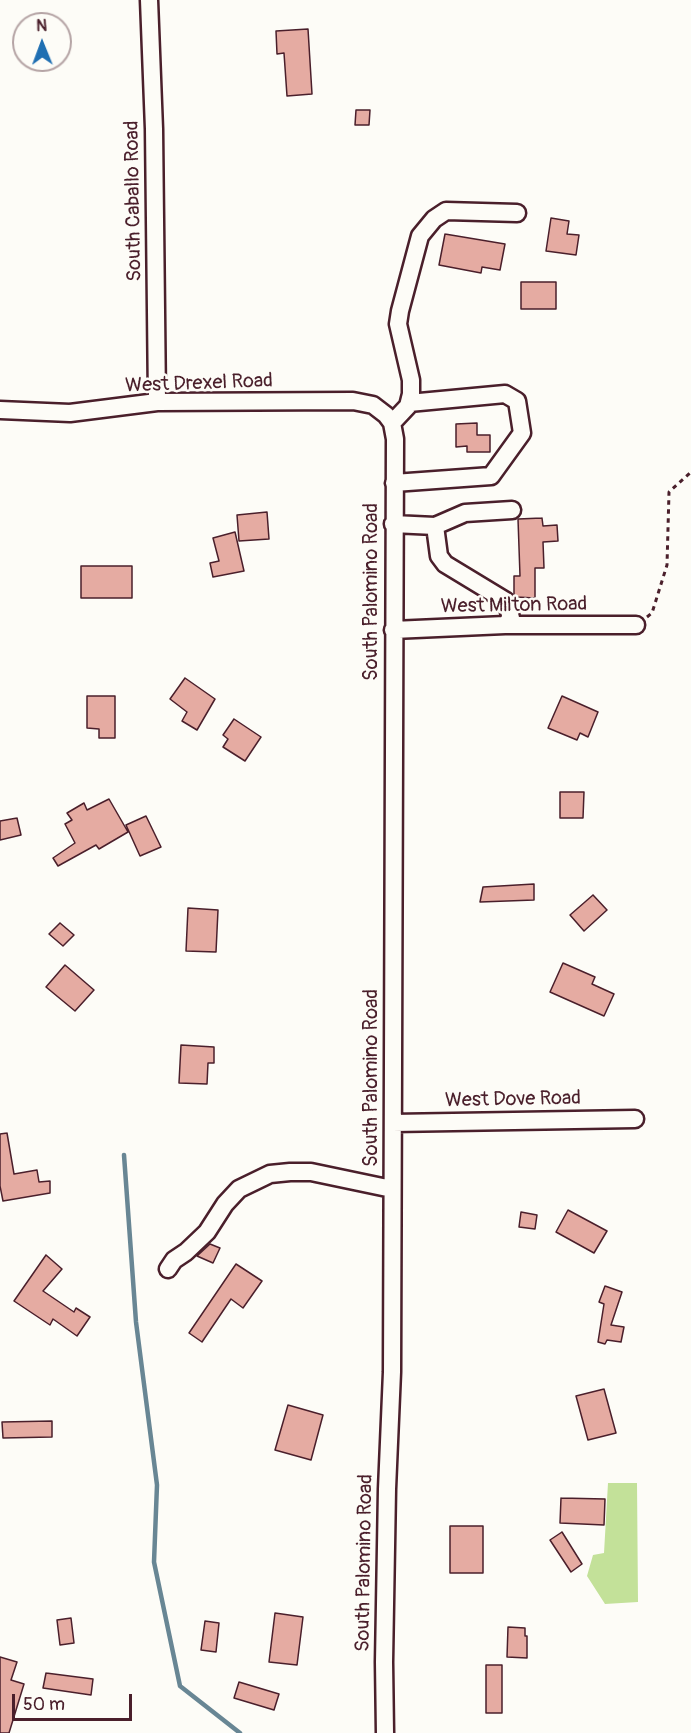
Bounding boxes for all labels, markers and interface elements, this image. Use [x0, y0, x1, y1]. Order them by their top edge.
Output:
north arrow [12, 12, 72, 72]
text: N [36, 16, 47, 36]
street label: South Caballo Road [121, 120, 147, 282]
street label: West Drexel Road [125, 369, 273, 399]
street label: South Palomino Road [360, 503, 384, 681]
street label: West Milton Road [440, 593, 588, 619]
street label: South Palomino Road [360, 989, 384, 1167]
street label: West Dove Road [445, 1087, 581, 1113]
street label: South Palomino Road [351, 1474, 379, 1652]
scale bar [15, 1682, 135, 1720]
text: 50 m [23, 1693, 65, 1716]

